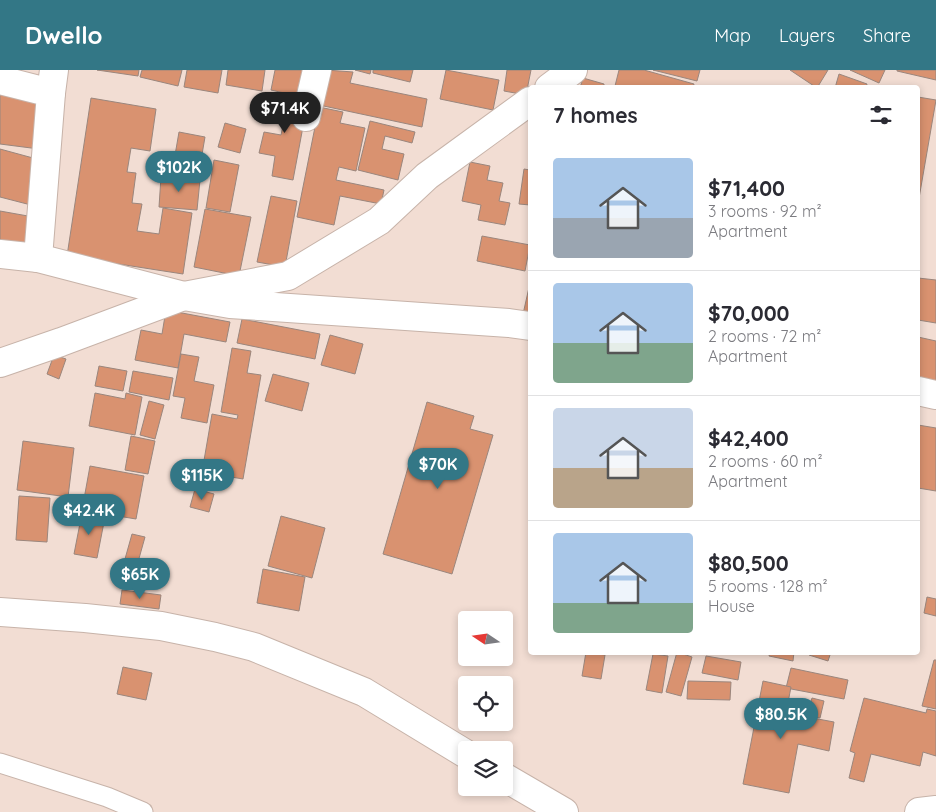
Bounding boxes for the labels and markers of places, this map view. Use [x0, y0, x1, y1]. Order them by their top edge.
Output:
pin: $71.4K [244, 92, 326, 134]
pin: $102K [144, 150, 214, 193]
pin: $70K [408, 448, 468, 490]
pin: $115K [167, 458, 237, 501]
pin: $42.4K [48, 494, 130, 536]
pin: $65K [110, 558, 170, 600]
pin: $80.5K [740, 698, 822, 740]

